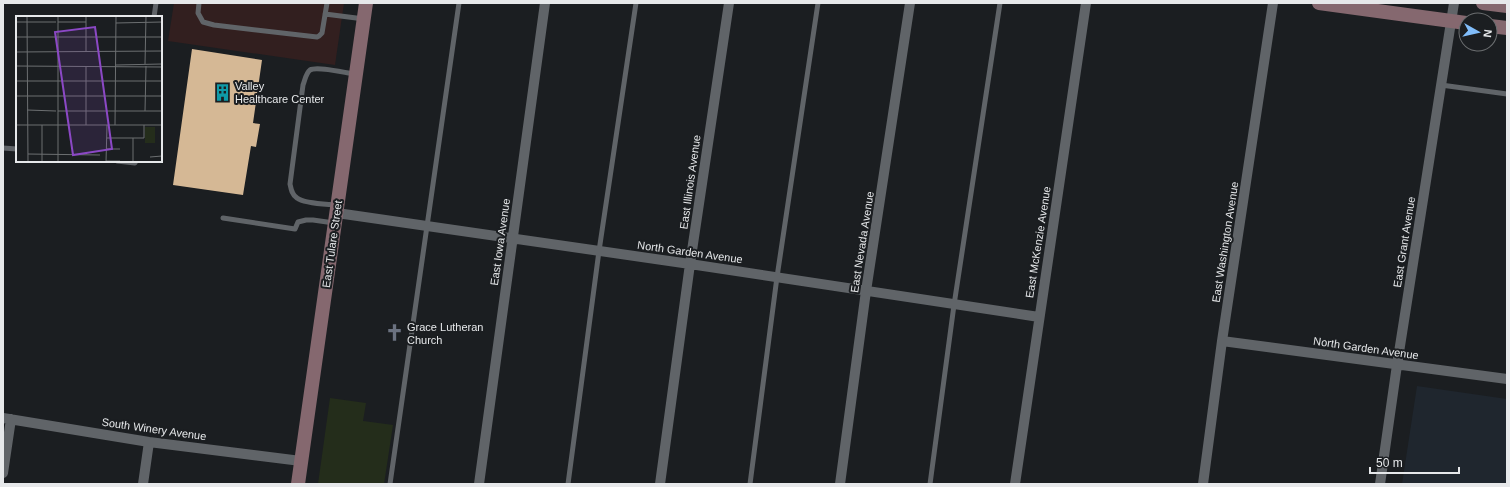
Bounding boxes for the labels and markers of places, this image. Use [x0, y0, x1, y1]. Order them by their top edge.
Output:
place label: Valley Healthcare Center [235, 80, 325, 105]
building icon: Valley Healthcare Center [212, 82, 232, 102]
place label: Grace Lutheran Church [407, 321, 483, 346]
church icon: Grace Lutheran Church [384, 323, 404, 343]

